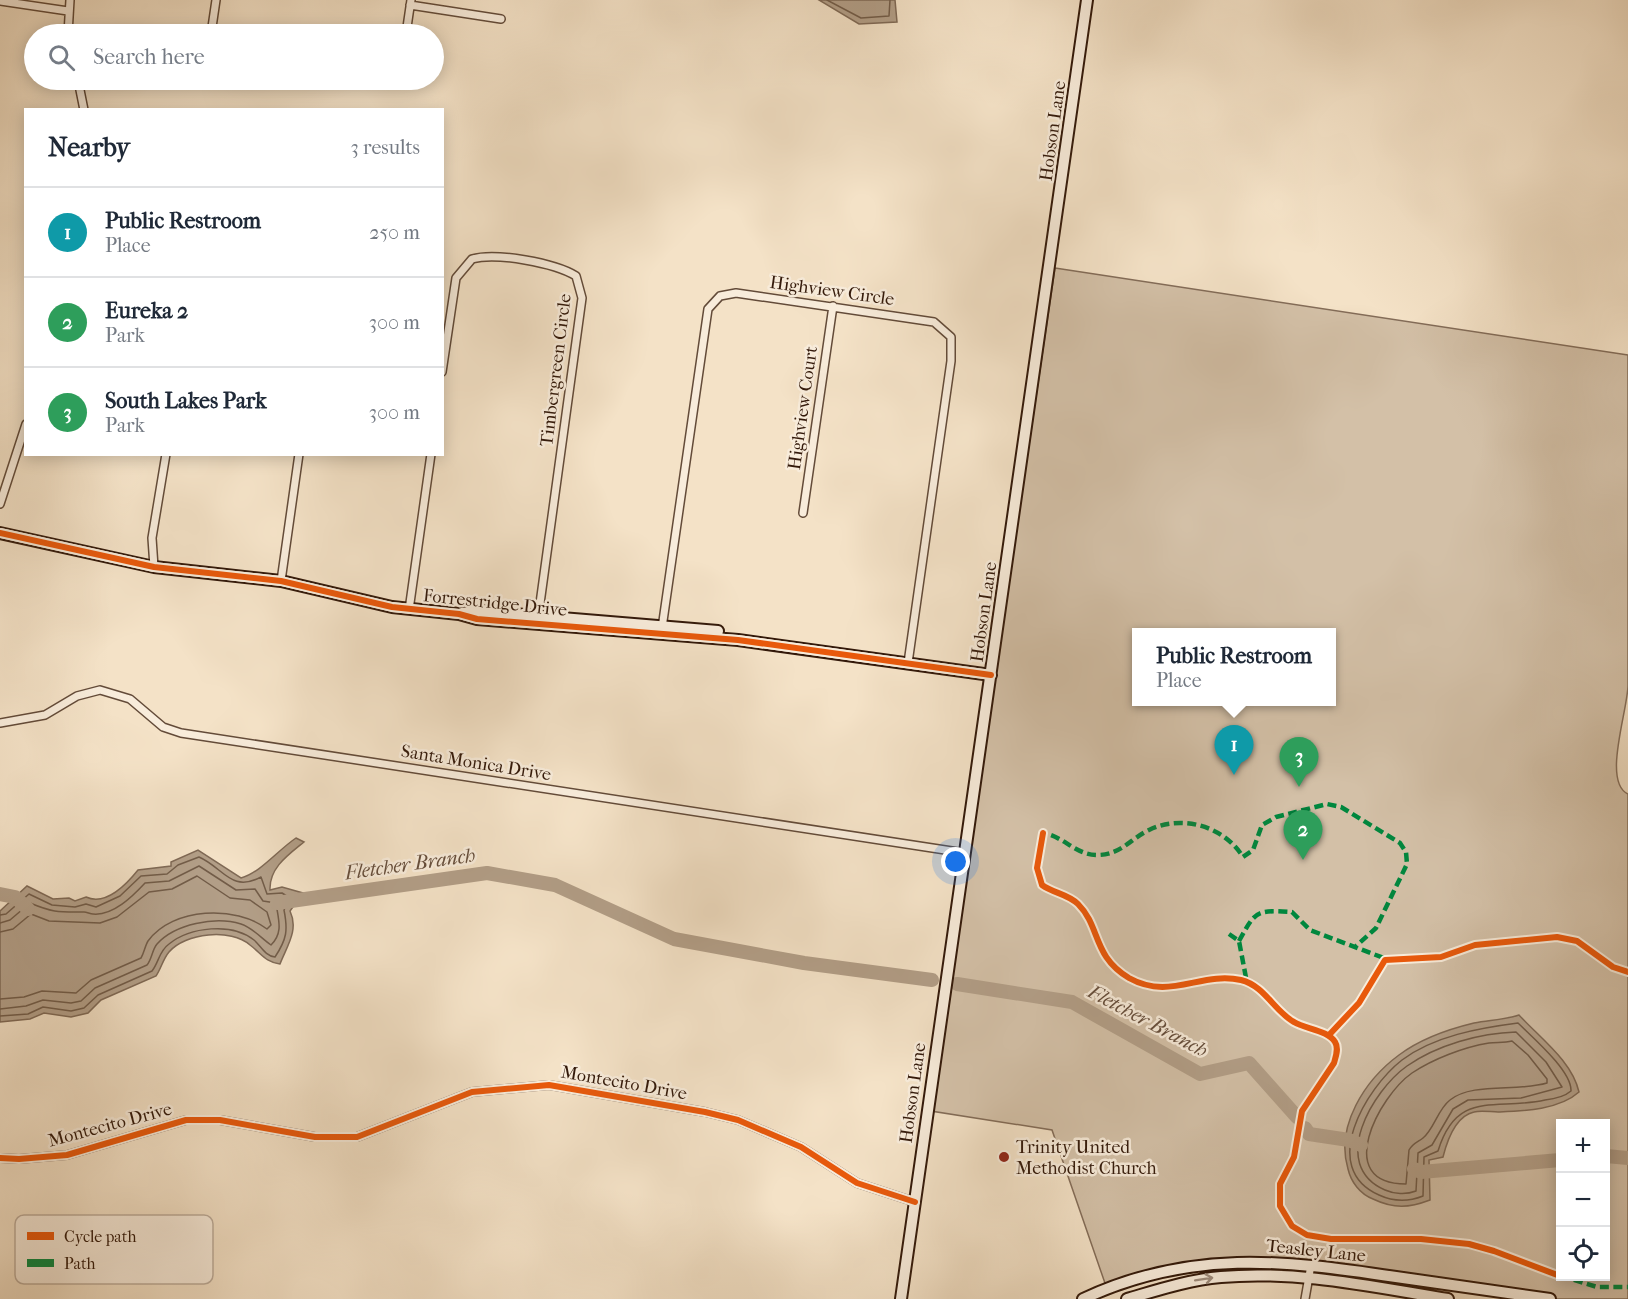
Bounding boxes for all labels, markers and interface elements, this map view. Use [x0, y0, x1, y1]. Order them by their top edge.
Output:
search box [24, 24, 444, 90]
icon: search [45, 41, 78, 74]
text: Search here [93, 44, 205, 70]
street label: Hobson Lane [1036, 79, 1070, 182]
text: Nearby [48, 132, 130, 163]
text: 3 results [351, 136, 420, 159]
text: Public Restroom [105, 208, 261, 234]
text: 1 [64, 221, 71, 244]
text: 250 m [369, 221, 420, 244]
text: Place [105, 234, 151, 257]
street label: Highview Circle [768, 272, 896, 310]
street label: Timbergreen Circle [536, 292, 576, 448]
text: Eureka 2 [105, 298, 188, 324]
text: 2 [62, 311, 73, 334]
text: 300 m [369, 311, 420, 334]
text: Park [105, 324, 145, 347]
street label: Highview Court [784, 344, 822, 471]
text: South Lakes Park [105, 388, 267, 414]
text: 3 [63, 401, 72, 424]
text: 300 m [369, 401, 420, 424]
text: Park [105, 414, 145, 437]
street label: Hobson Lane [967, 560, 1001, 663]
street label: Forrestridge Drive [422, 585, 568, 621]
popup [1132, 628, 1336, 706]
text: Public Restroom [1156, 643, 1312, 669]
text: Place [1156, 669, 1202, 692]
pin: 1 [1214, 726, 1254, 775]
pin: 3 [1280, 738, 1318, 787]
street label: Santa Monica Drive [400, 741, 553, 785]
pin: 2 [1284, 810, 1322, 860]
water label: Fletcher Branch [342, 843, 477, 885]
your location [941, 847, 970, 876]
water label: Fletcher Branch [1084, 979, 1211, 1062]
street label: Hobson Lane [896, 1041, 930, 1144]
street label: Montecito Drive [559, 1062, 689, 1104]
street label: Montecito Drive [46, 1098, 174, 1152]
map controls [1556, 1119, 1610, 1281]
button: + [1556, 1119, 1610, 1173]
place label: Trinity United Methodist Church [1016, 1137, 1157, 1179]
marker: Trinity United Methodist Church [997, 1150, 1011, 1164]
button: − [1556, 1173, 1610, 1227]
legend [15, 1215, 213, 1284]
text: Cycle path [64, 1227, 136, 1246]
button: locate [1556, 1227, 1610, 1281]
street label: Teasley Lane [1265, 1235, 1367, 1267]
text: Path [64, 1254, 96, 1273]
one-way arrow [1193, 1274, 1213, 1285]

